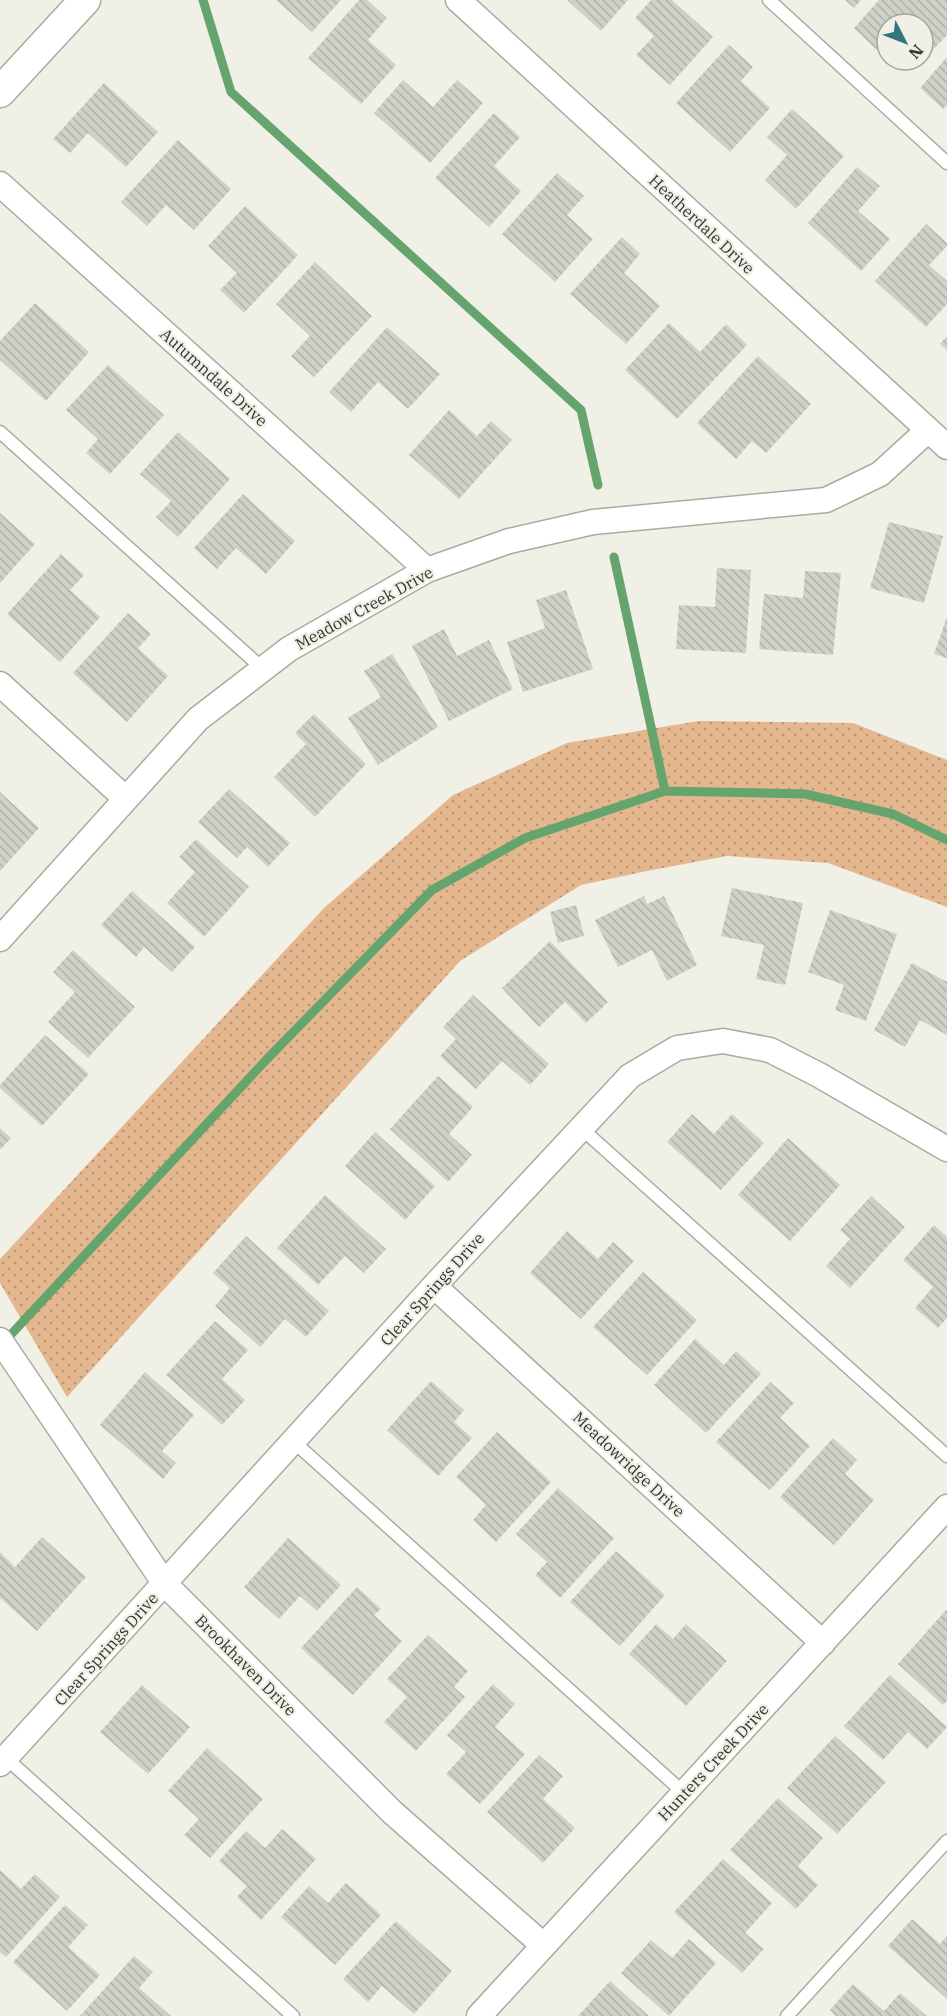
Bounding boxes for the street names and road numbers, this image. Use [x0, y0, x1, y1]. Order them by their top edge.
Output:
street label: Heatherdale Drive [645, 170, 759, 278]
street label: Autumndale Drive [156, 324, 272, 430]
street label: Meadow Creek Drive [292, 562, 436, 654]
street label: Clear Springs Drive [376, 1228, 488, 1350]
street label: Meadowridge Drive [569, 1407, 689, 1521]
street label: Clear Springs Drive [50, 1588, 162, 1710]
street label: Brookhaven Drive [191, 1610, 301, 1720]
street label: Hunters Creek Drive [653, 1699, 773, 1825]

